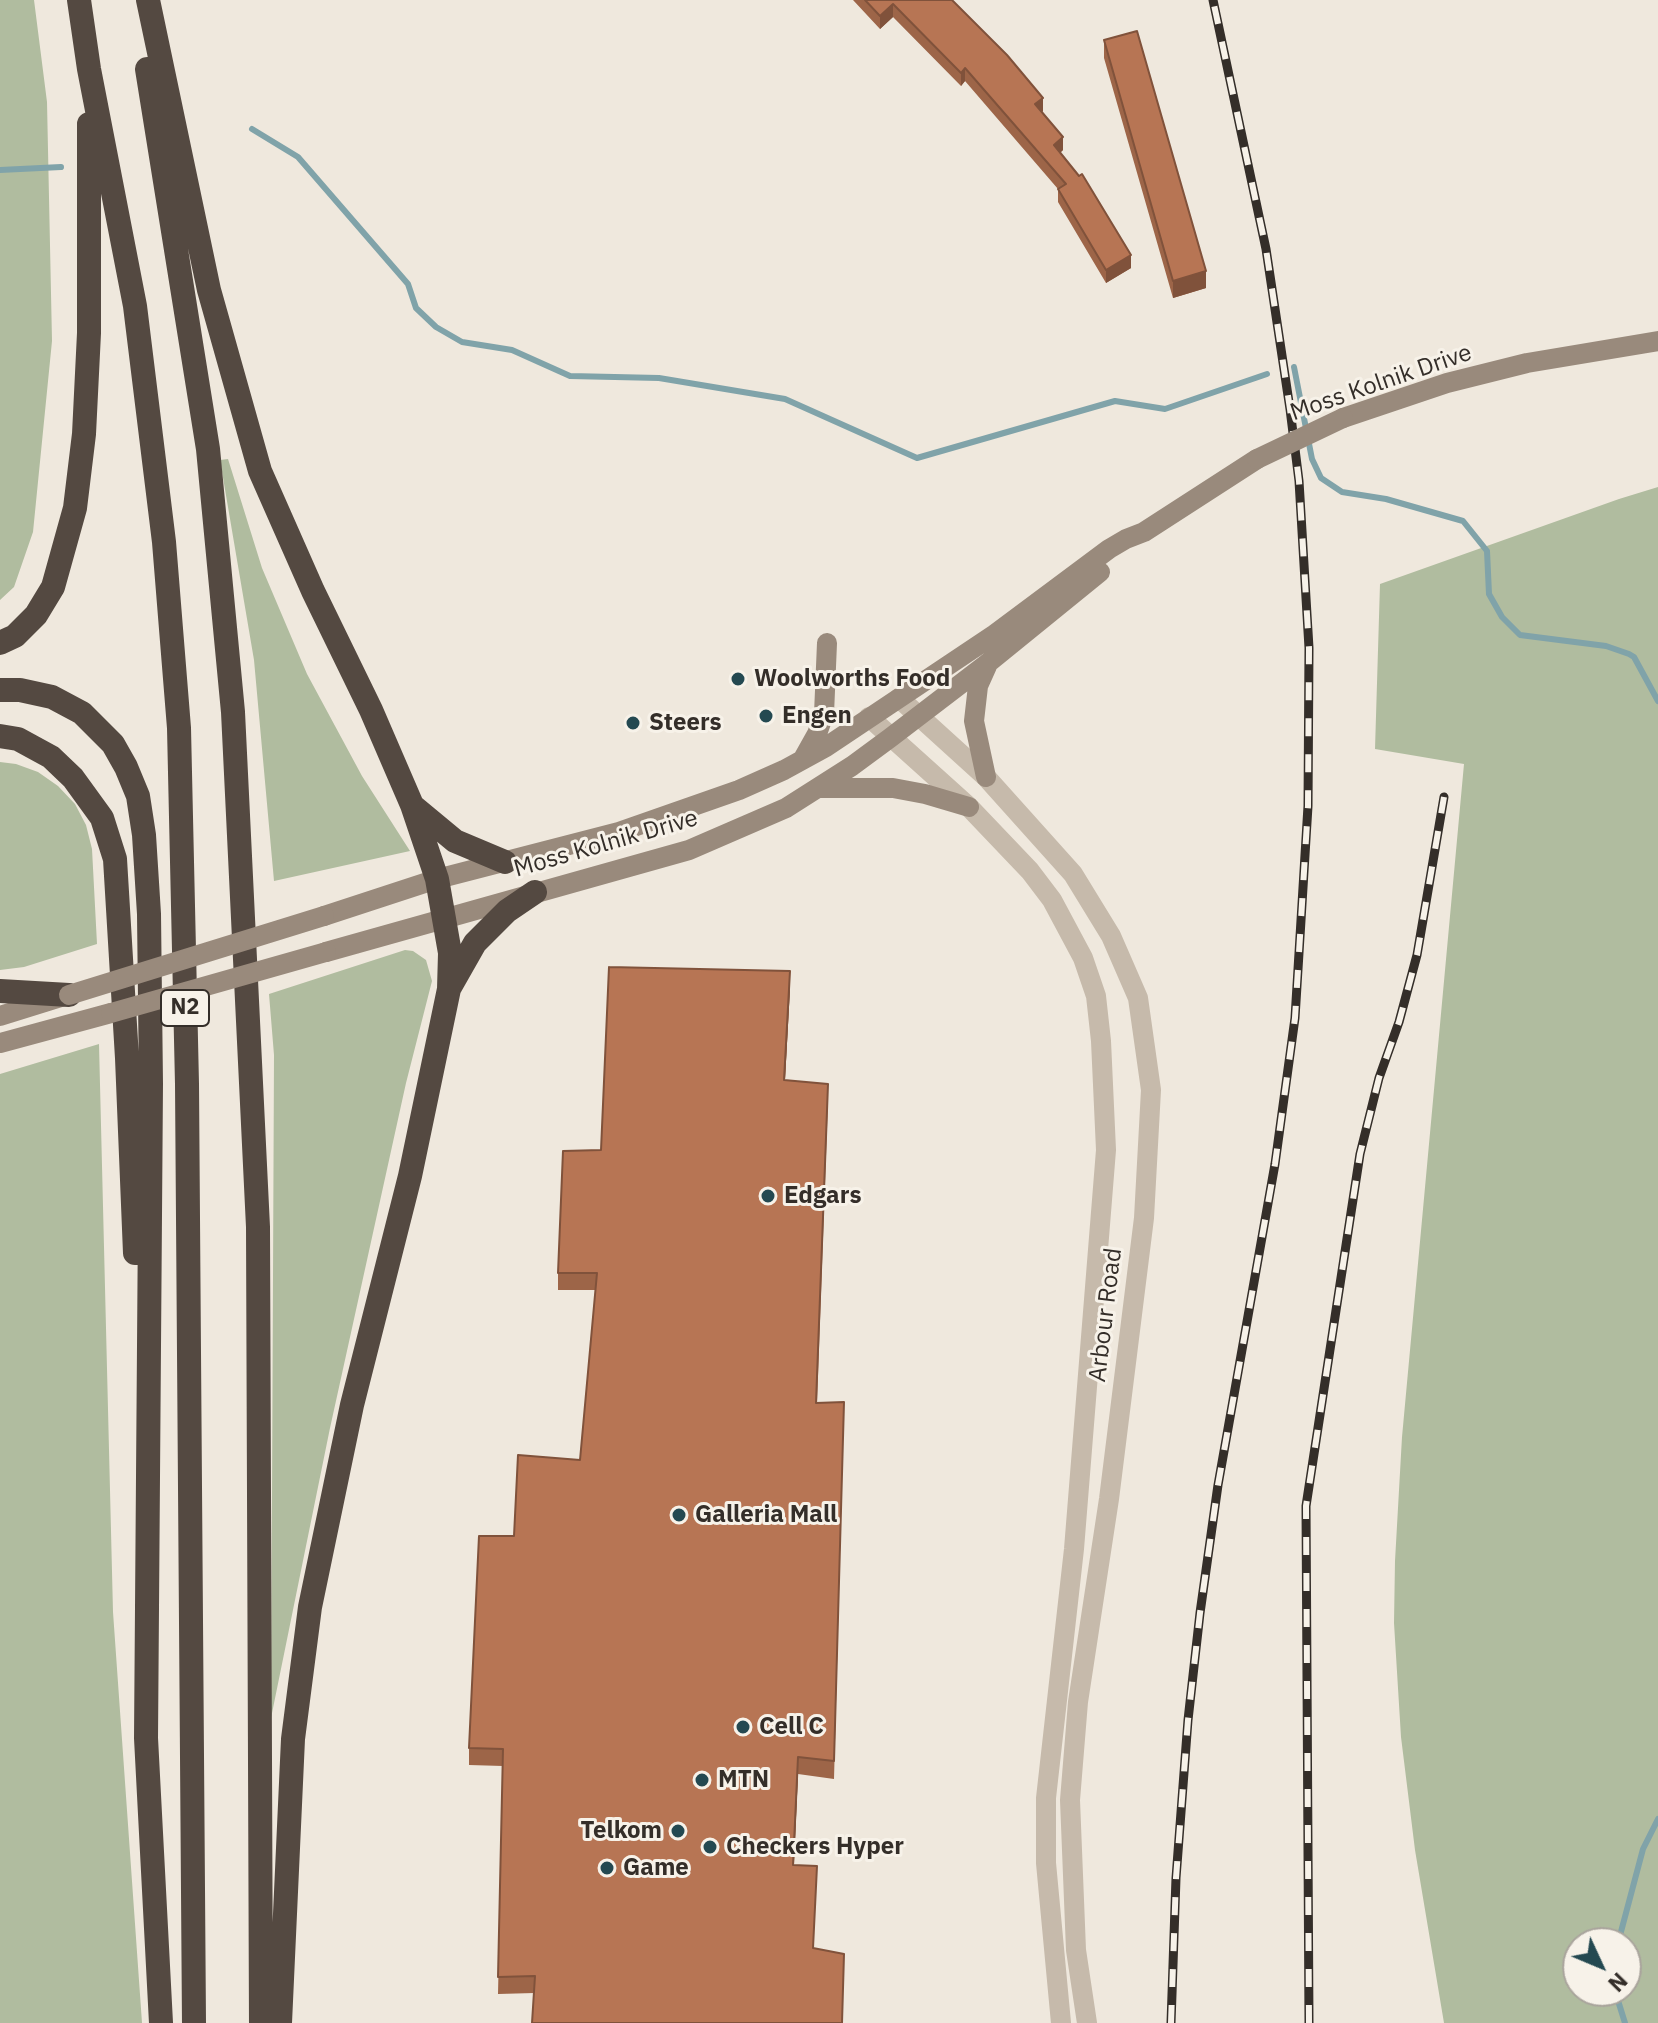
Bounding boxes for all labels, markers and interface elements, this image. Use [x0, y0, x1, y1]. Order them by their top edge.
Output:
street label: Moss Kolnik Drive [1286, 338, 1476, 428]
place label: Woolworths Food [754, 665, 950, 693]
marker: Woolworths Food [729, 670, 747, 688]
place label: Engen [782, 702, 852, 730]
marker: Engen [757, 707, 775, 725]
place label: Steers [649, 709, 722, 737]
marker: Steers [624, 714, 642, 732]
street label: Moss Kolnik Drive [511, 804, 701, 884]
road number: N2 [161, 990, 209, 1026]
place label: Edgars [784, 1182, 862, 1210]
marker: Edgars [759, 1187, 777, 1205]
street label: Arbour Road [1083, 1246, 1129, 1384]
place label: Galleria Mall [695, 1501, 837, 1529]
marker: Galleria Mall [670, 1506, 688, 1524]
place label: Cell C [759, 1713, 824, 1741]
marker: Cell C [734, 1718, 752, 1736]
place label: MTN [718, 1766, 769, 1794]
marker: MTN [693, 1771, 711, 1789]
place label: Telkom [581, 1817, 662, 1845]
marker: Telkom [669, 1822, 687, 1840]
place label: Checkers Hyper [726, 1833, 904, 1861]
marker: Checkers Hyper [701, 1838, 719, 1856]
place label: Game [623, 1854, 689, 1882]
marker: Game [598, 1859, 616, 1877]
north arrow [1562, 1927, 1642, 2007]
text: N [1602, 1967, 1634, 1998]

